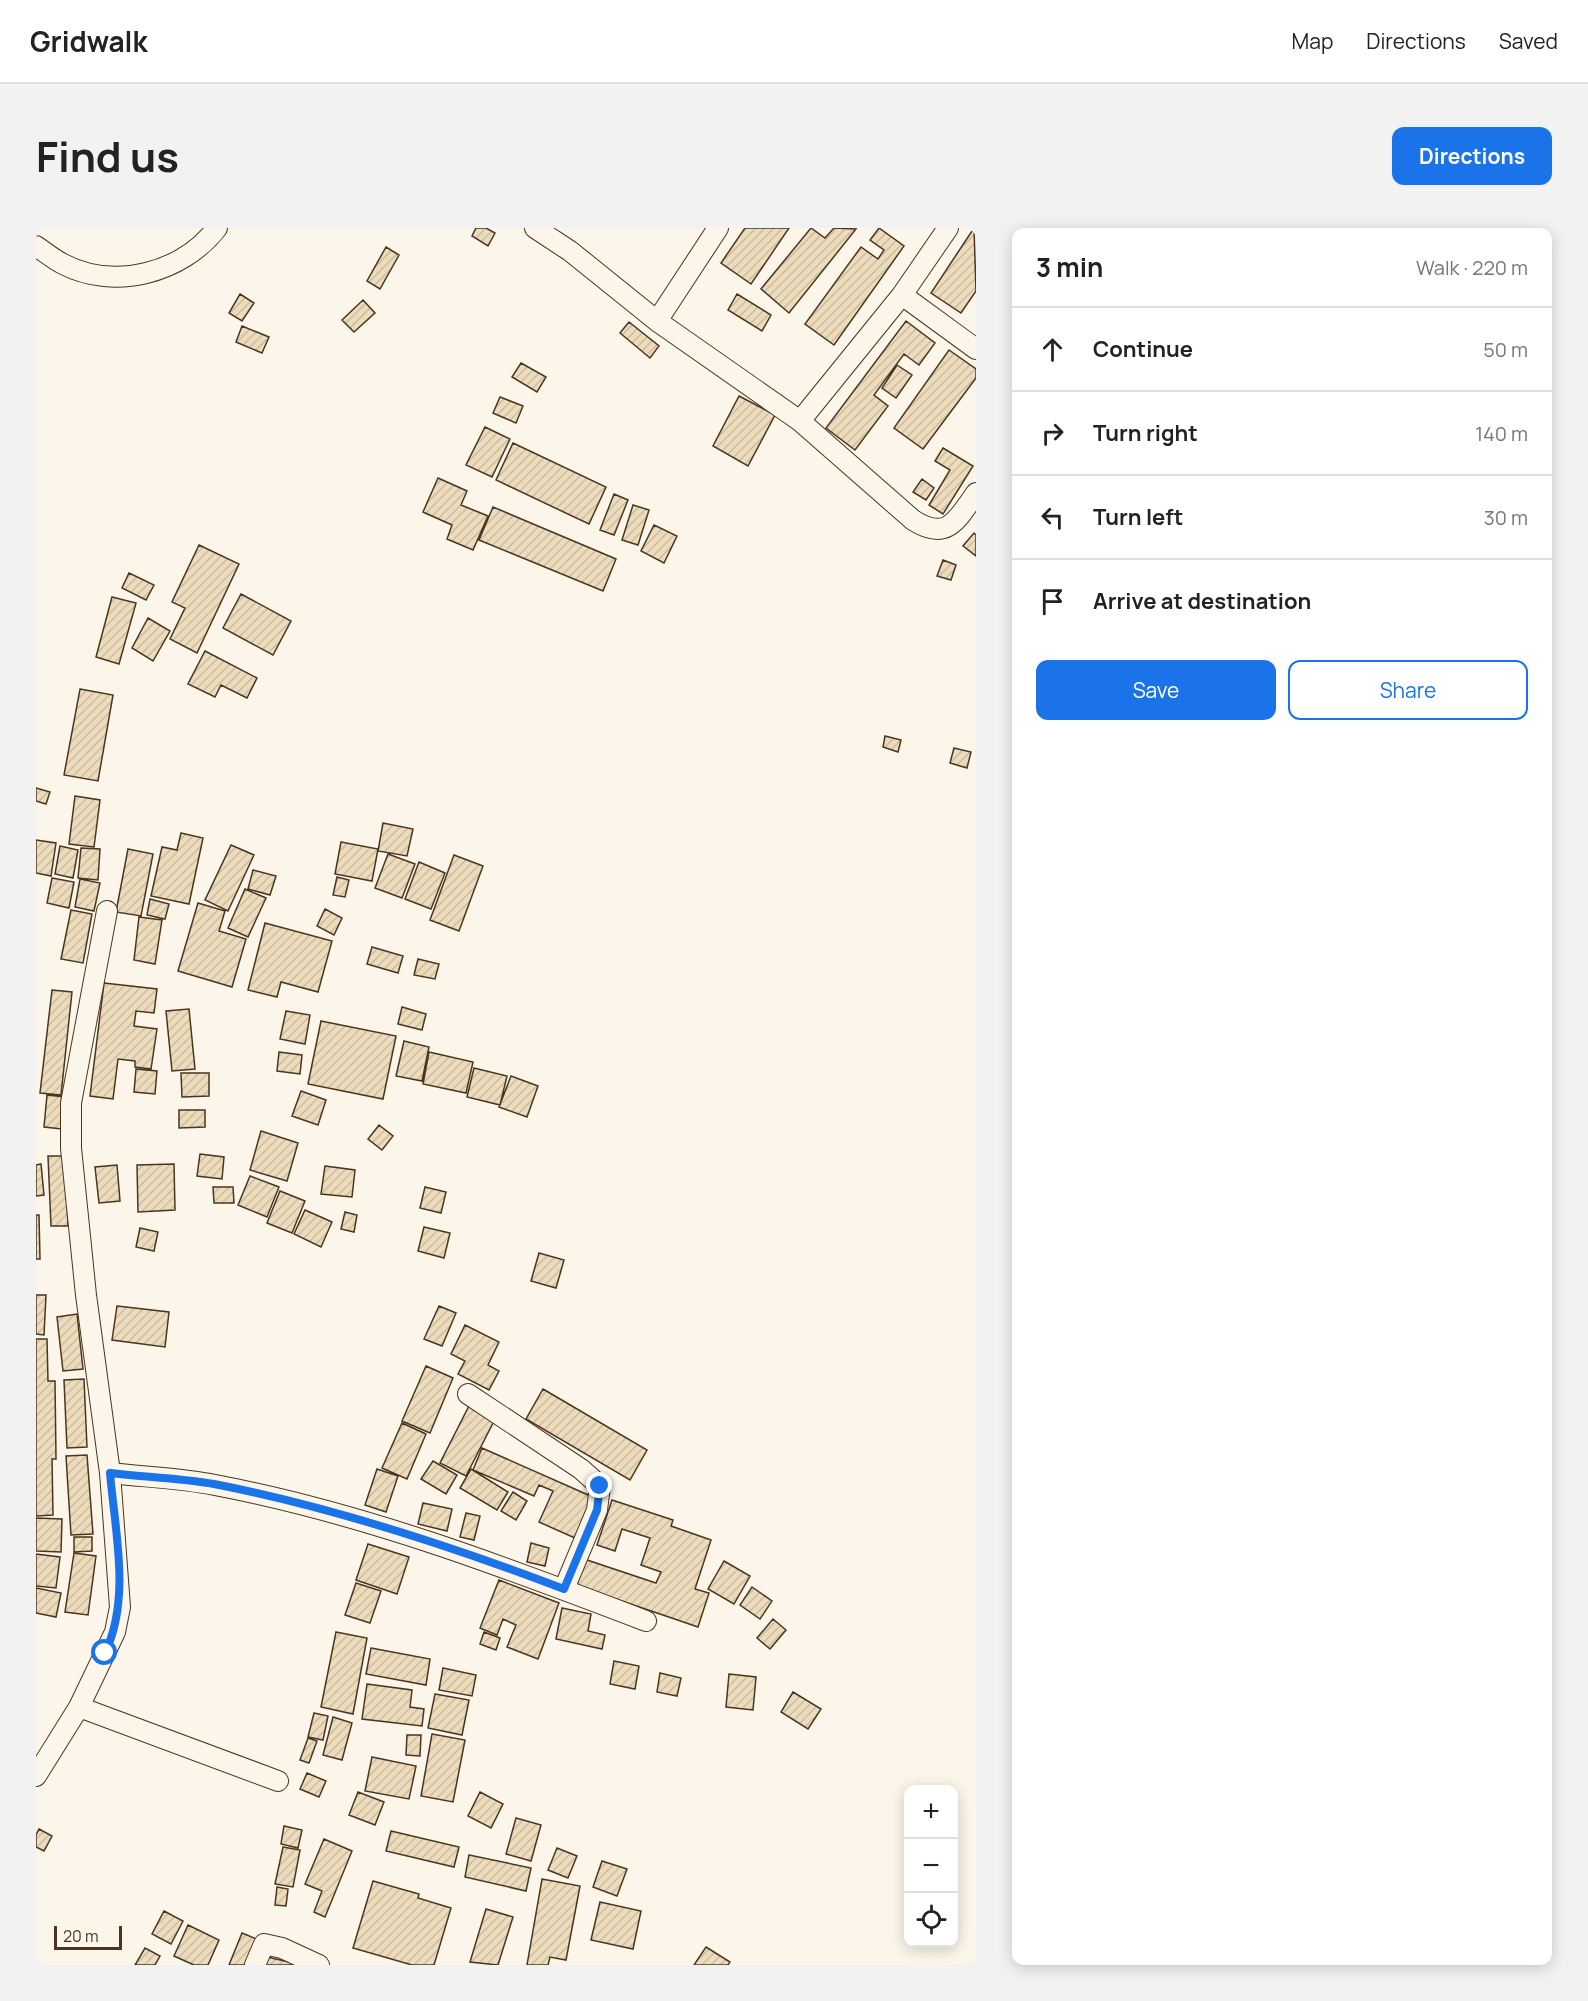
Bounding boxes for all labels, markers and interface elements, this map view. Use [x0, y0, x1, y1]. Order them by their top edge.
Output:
text: Gridwalk [30, 22, 147, 60]
text: Map [1292, 27, 1333, 55]
text: Directions [1366, 27, 1466, 55]
text: Saved [1499, 27, 1558, 55]
text: Find us [36, 127, 179, 185]
button: Directions [1392, 127, 1552, 185]
text: 3 min [1036, 249, 1103, 285]
text: Walk · 220 m [1416, 254, 1528, 281]
icon: ahead [1036, 333, 1069, 366]
text: Continue [1093, 334, 1193, 364]
text: 50 m [1483, 336, 1528, 363]
icon: right [1036, 417, 1069, 450]
text: Turn right [1093, 418, 1198, 448]
text: 140 m [1475, 420, 1528, 447]
icon: left [1036, 501, 1069, 534]
text: Turn left [1093, 502, 1183, 532]
text: 30 m [1484, 504, 1528, 531]
icon: arrive [1036, 585, 1069, 618]
text: Arrive at destination [1093, 586, 1311, 616]
button: Save [1036, 660, 1276, 720]
button: Share [1288, 660, 1528, 720]
route end [586, 1472, 612, 1498]
route start [91, 1639, 117, 1665]
map controls [904, 1785, 958, 1947]
button: + [904, 1785, 958, 1839]
button: − [904, 1839, 958, 1893]
button: locate [904, 1893, 958, 1947]
scale bar [54, 1923, 122, 1950]
text: 20 m [63, 1925, 99, 1947]

